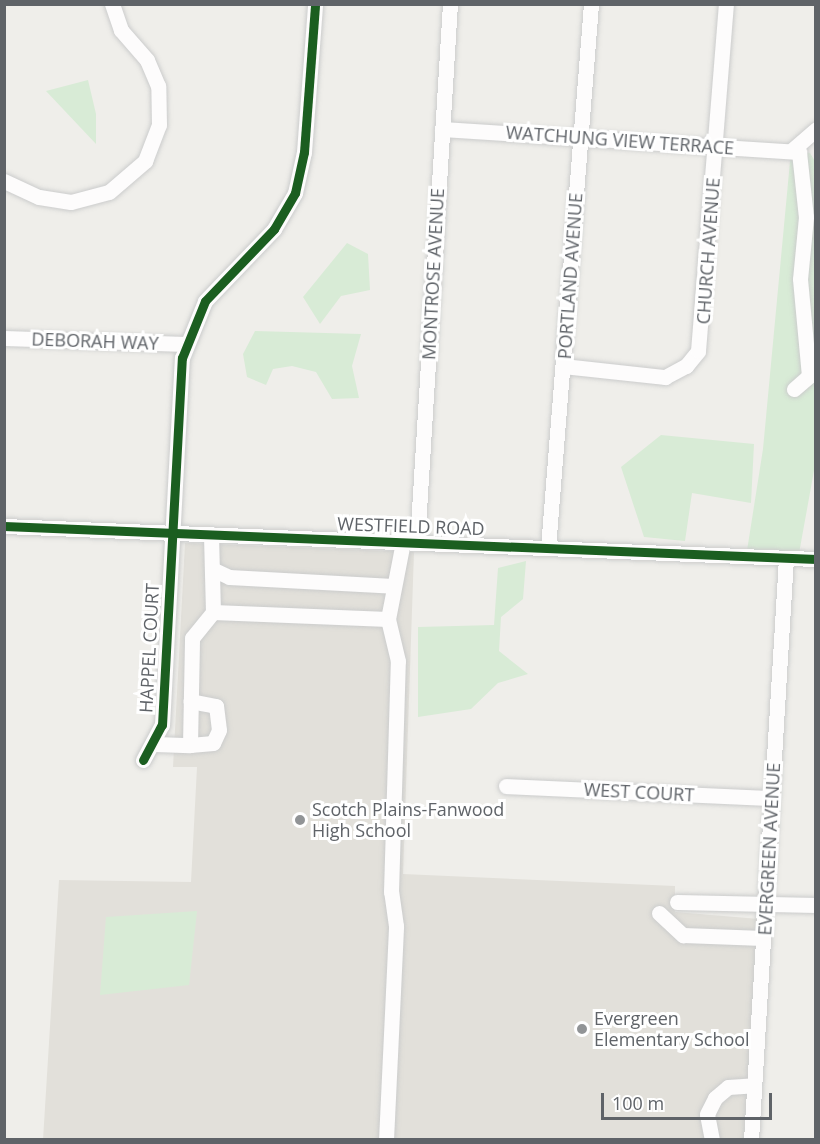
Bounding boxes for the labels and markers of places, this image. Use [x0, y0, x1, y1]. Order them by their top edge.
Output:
place label: Scotch Plains-Fanwood High School [312, 799, 504, 842]
marker: Scotch Plains-Fanwood High School [293, 813, 307, 827]
place label: Evergreen Elementary School [594, 1008, 750, 1050]
marker: Evergreen Elementary School [575, 1022, 589, 1036]

